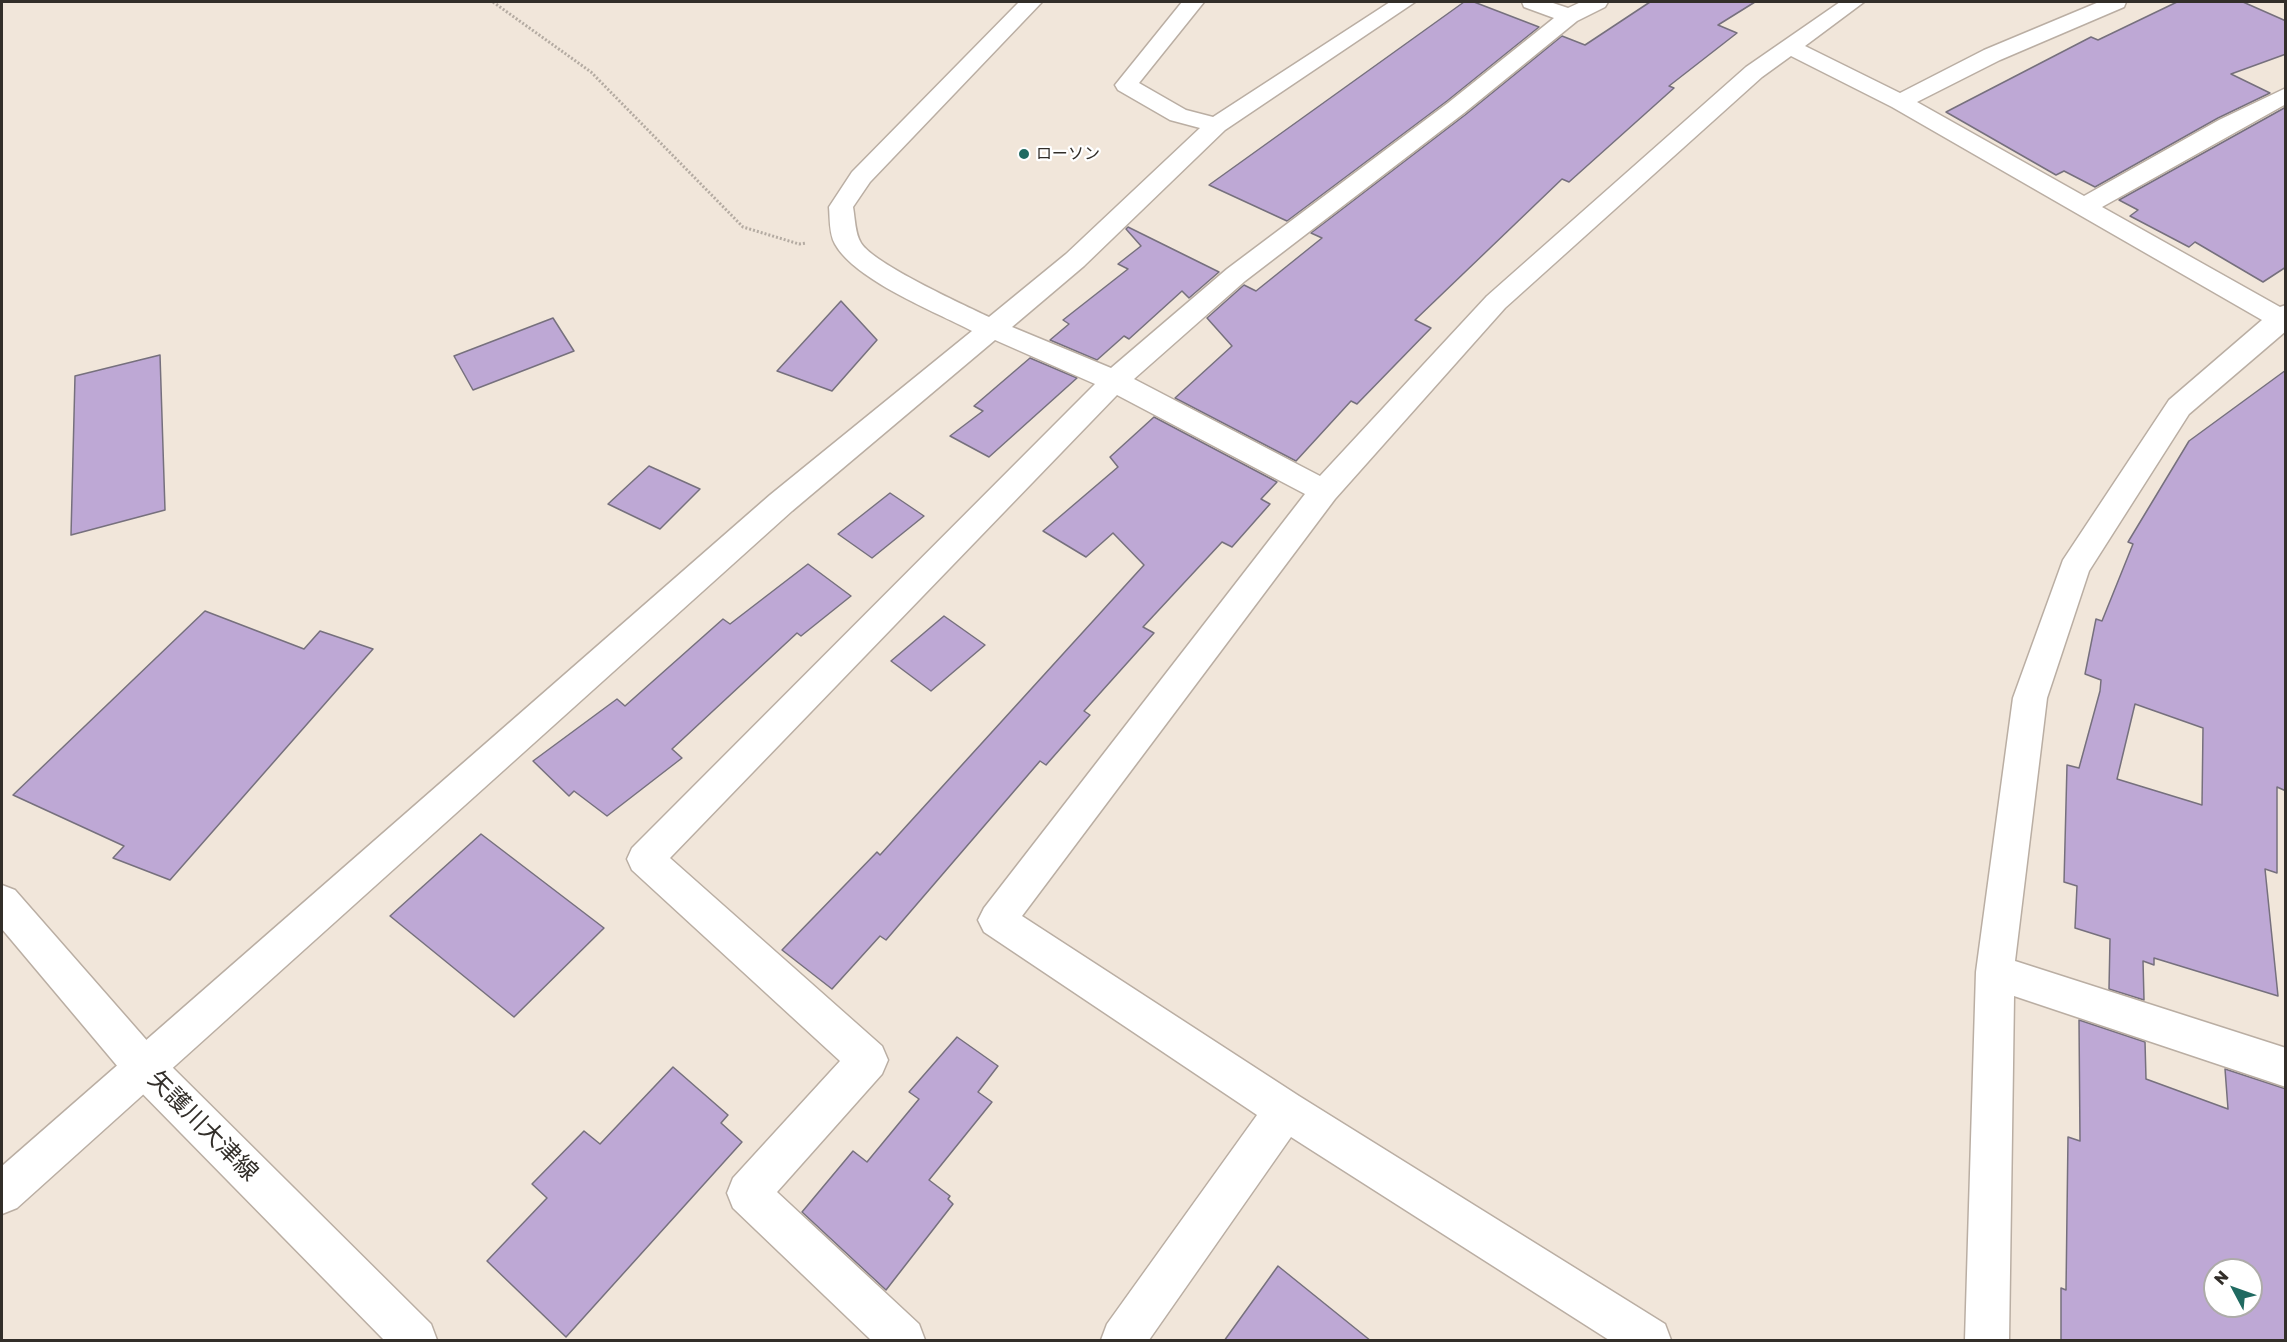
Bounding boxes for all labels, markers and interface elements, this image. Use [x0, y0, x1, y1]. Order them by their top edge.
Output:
place label: ローソン [1036, 144, 1100, 164]
marker: ローソン [1017, 147, 1031, 161]
street label: 矢護川大津線 [142, 1065, 264, 1187]
north arrow [2203, 1258, 2263, 1318]
text: N [2209, 1266, 2232, 1289]

